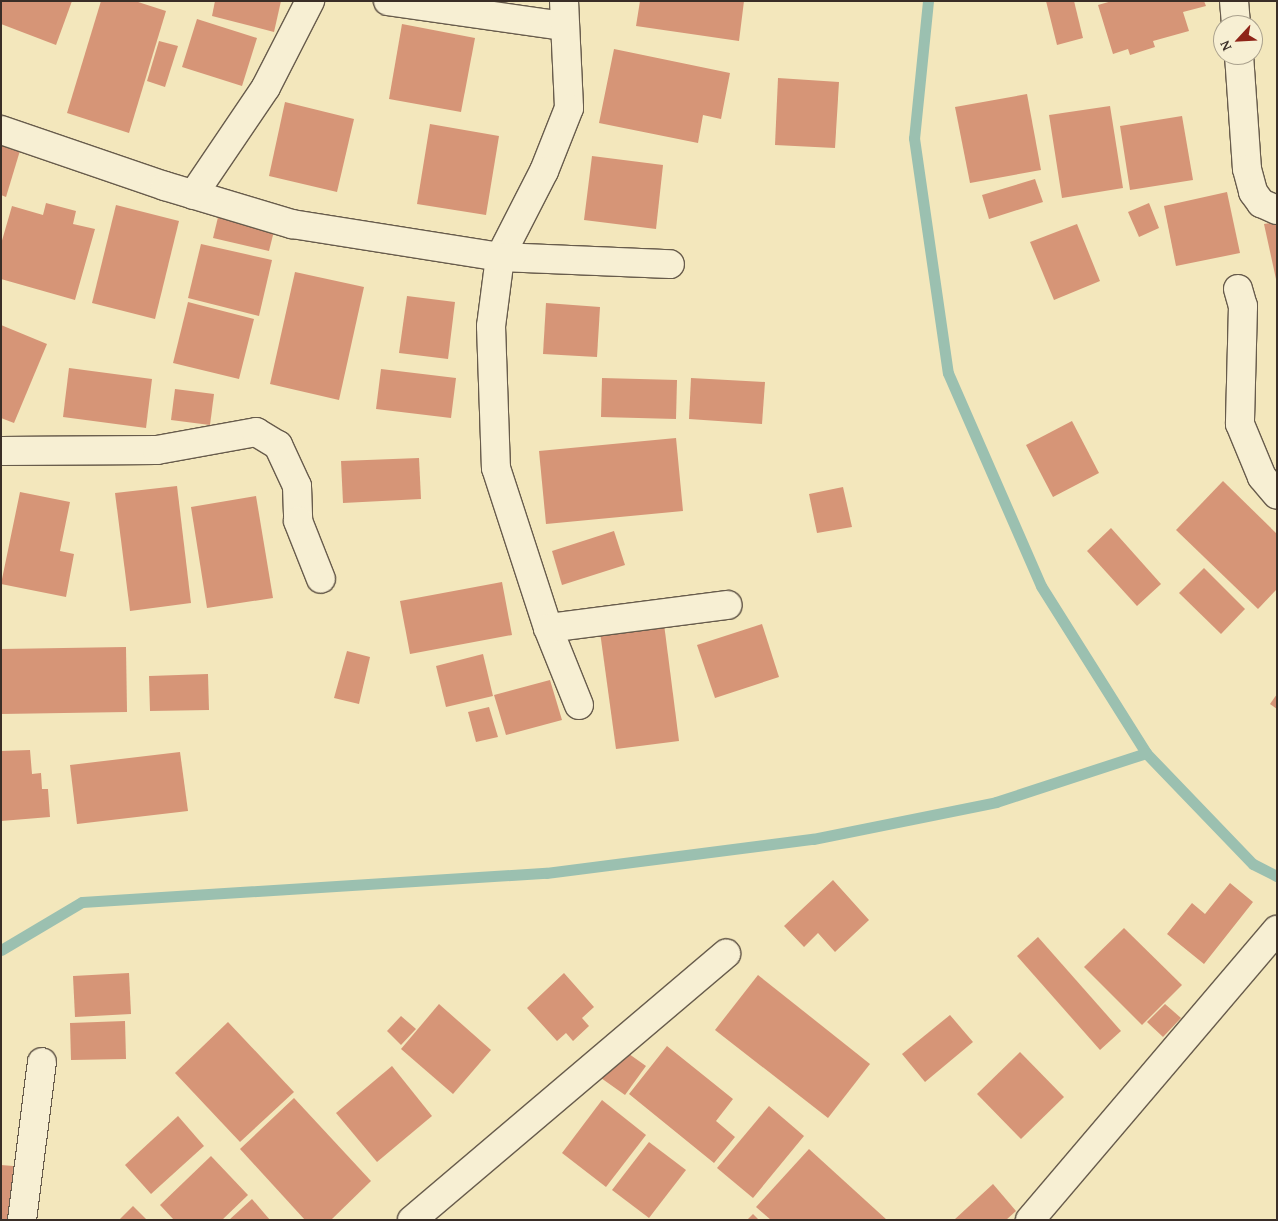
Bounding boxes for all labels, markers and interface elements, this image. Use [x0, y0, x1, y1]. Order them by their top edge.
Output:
north arrow [1213, 15, 1263, 65]
text: N [1214, 37, 1236, 54]

